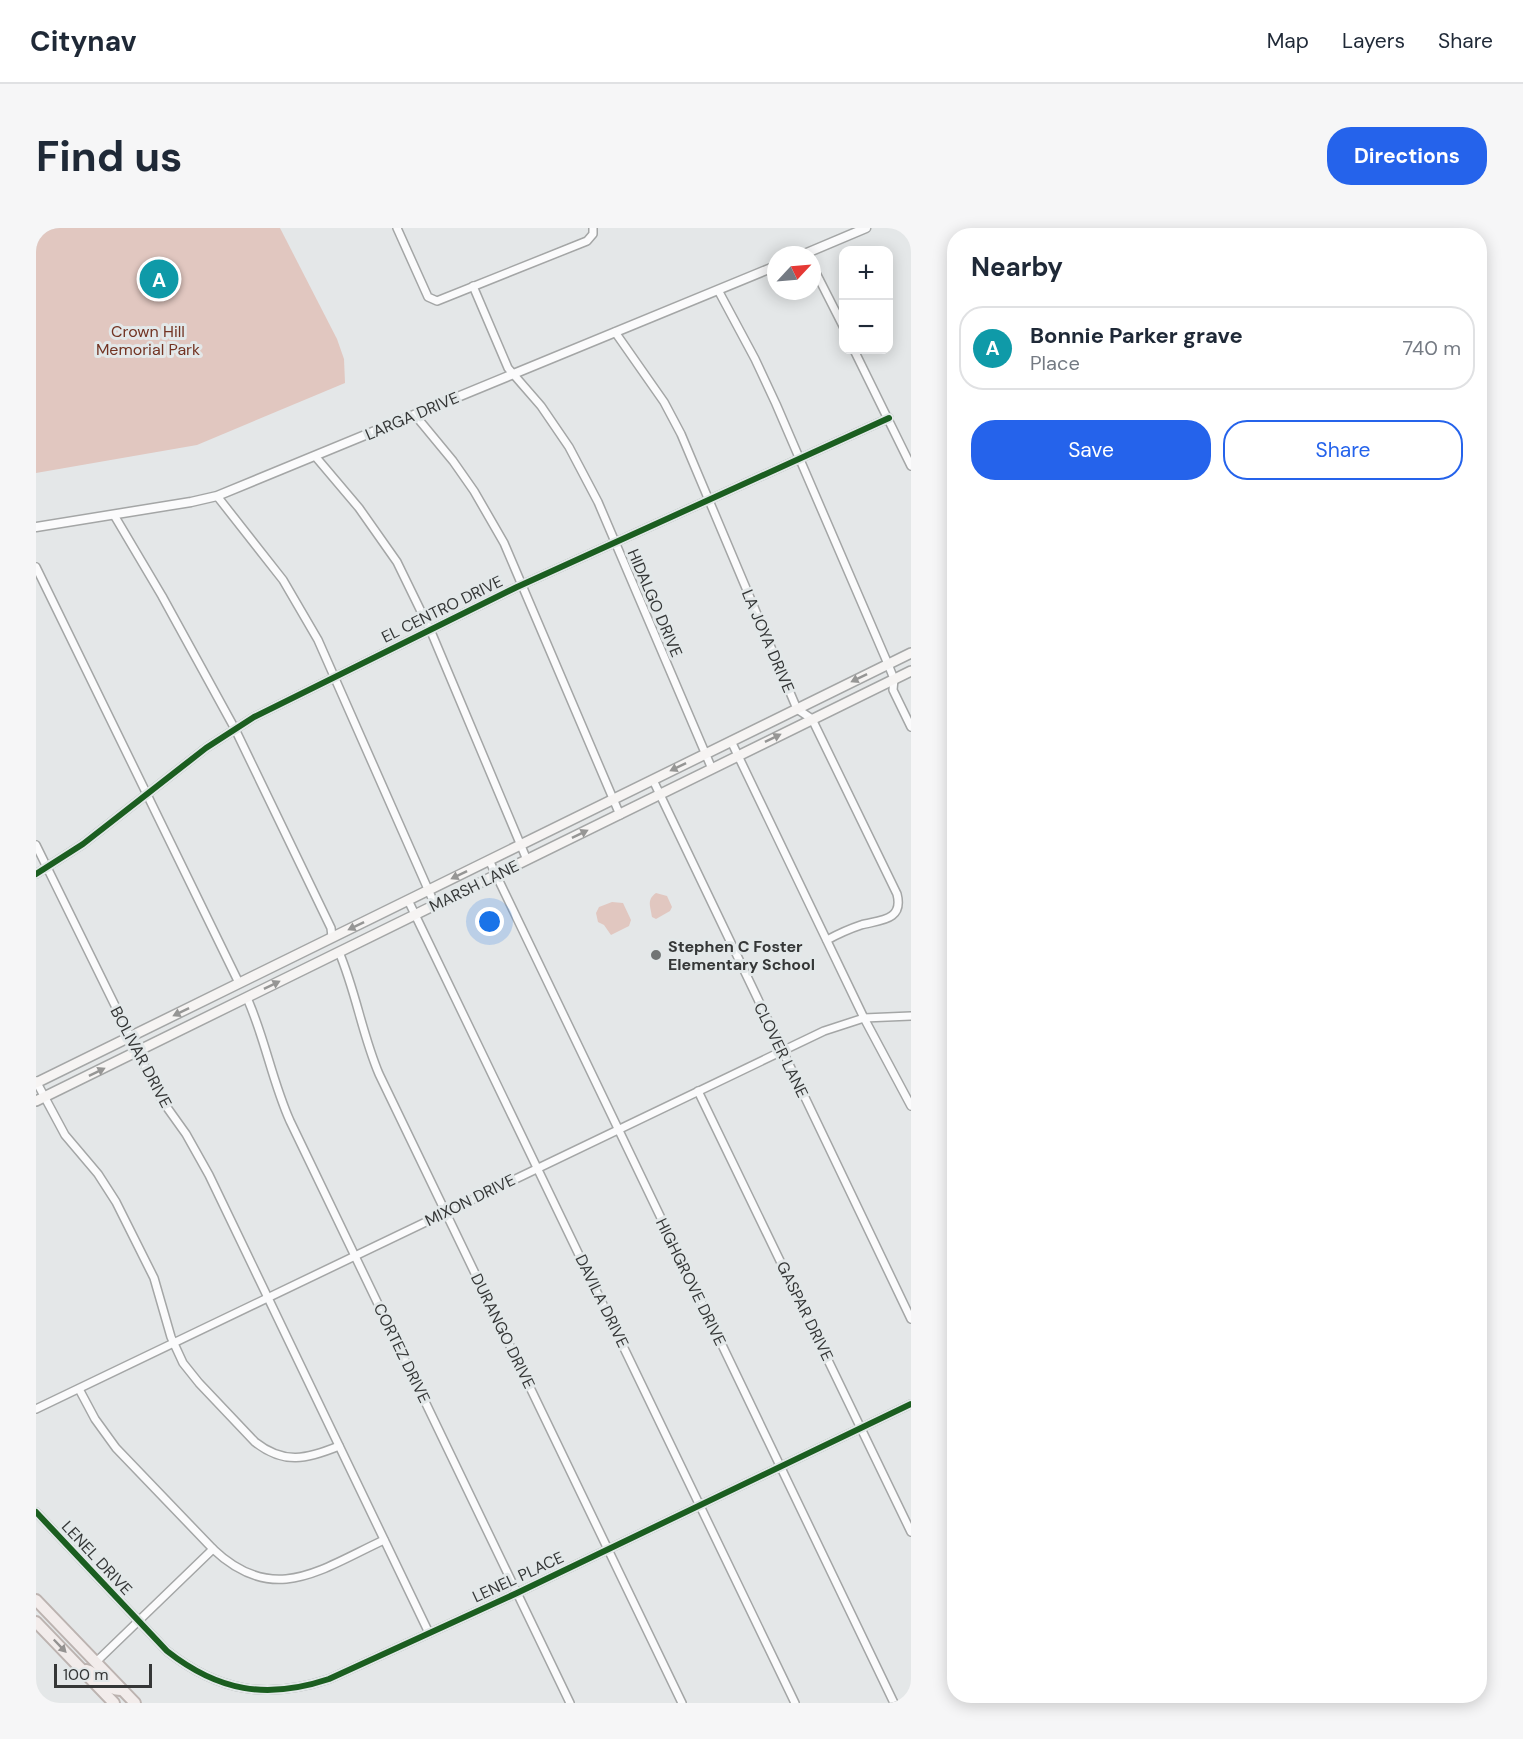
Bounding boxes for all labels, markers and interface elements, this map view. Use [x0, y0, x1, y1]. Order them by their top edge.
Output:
text: Citynav [30, 23, 136, 60]
text: Map [1267, 27, 1309, 55]
text: Layers [1342, 27, 1405, 55]
text: Share [1438, 27, 1493, 55]
button: Directions [1327, 127, 1487, 185]
text: Find us [36, 129, 182, 184]
north arrow [767, 246, 821, 300]
map controls [839, 246, 893, 354]
button: + [839, 246, 893, 300]
text: Nearby [971, 250, 1063, 284]
pin: A [140, 256, 178, 302]
button: − [839, 300, 893, 354]
park label: Crown Hill Memorial Park [96, 321, 200, 360]
text: Bonnie Parker grave [1030, 321, 1243, 350]
text: A [985, 335, 1000, 361]
text: 740 m [1403, 335, 1461, 361]
text: Place [1030, 350, 1080, 376]
street label: LARGA DRIVE [362, 387, 462, 445]
button: Save [971, 420, 1211, 480]
button: Share [1223, 420, 1463, 480]
street label: HIDALGO DRIVE [623, 546, 687, 660]
street label: EL CENTRO DRIVE [378, 571, 506, 647]
street label: LA JOYA DRIVE [737, 586, 799, 696]
one-way arrow [850, 674, 867, 683]
one-way arrow [765, 734, 782, 743]
one-way arrow [670, 763, 687, 772]
one-way arrow [571, 830, 588, 839]
street label: MARSH LANE [426, 855, 522, 917]
one-way arrow [450, 870, 467, 880]
your location [475, 907, 504, 936]
one-way arrow [347, 921, 364, 930]
place label: Stephen C Foster Elementary School [668, 936, 815, 975]
marker: Stephen C Foster Elementary School [649, 948, 663, 962]
one-way arrow [263, 981, 280, 990]
street label: CLOVER LANE [749, 999, 813, 1101]
street label: BOLIVAR DRIVE [105, 1003, 177, 1111]
one-way arrow [172, 1007, 189, 1016]
one-way arrow [88, 1067, 105, 1076]
street label: MIXON DRIVE [421, 1169, 519, 1231]
street label: HIGHGROVE DRIVE [651, 1215, 731, 1349]
street label: DAVILA DRIVE [570, 1251, 634, 1351]
street label: GASPAR DRIVE [772, 1258, 838, 1364]
street label: DURANGO DRIVE [466, 1270, 540, 1392]
street label: CORTEZ DRIVE [369, 1300, 435, 1406]
street label: LENEL DRIVE [57, 1516, 137, 1600]
street label: LENEL PLACE [469, 1547, 567, 1607]
one-way arrow [52, 1639, 66, 1653]
scale bar [54, 1661, 152, 1688]
text: 100 m [63, 1664, 108, 1685]

